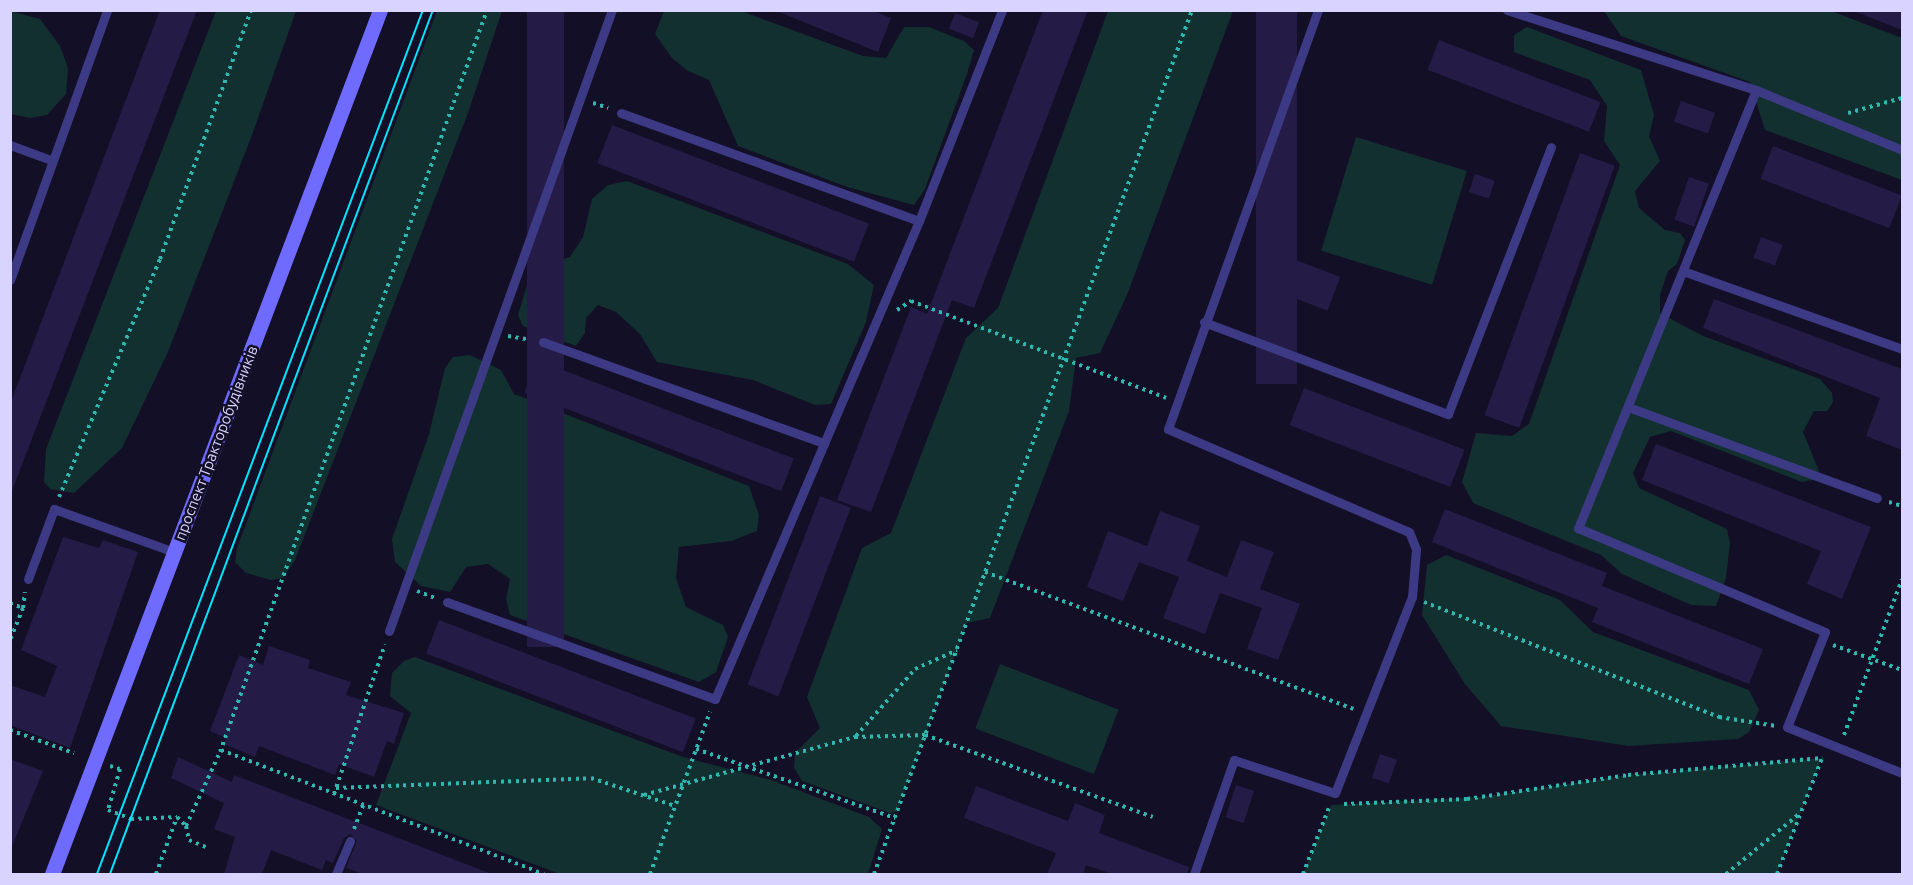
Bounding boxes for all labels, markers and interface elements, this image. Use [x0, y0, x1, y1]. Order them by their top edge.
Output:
street label: проспект Тракторобудівників [171, 343, 261, 543]

